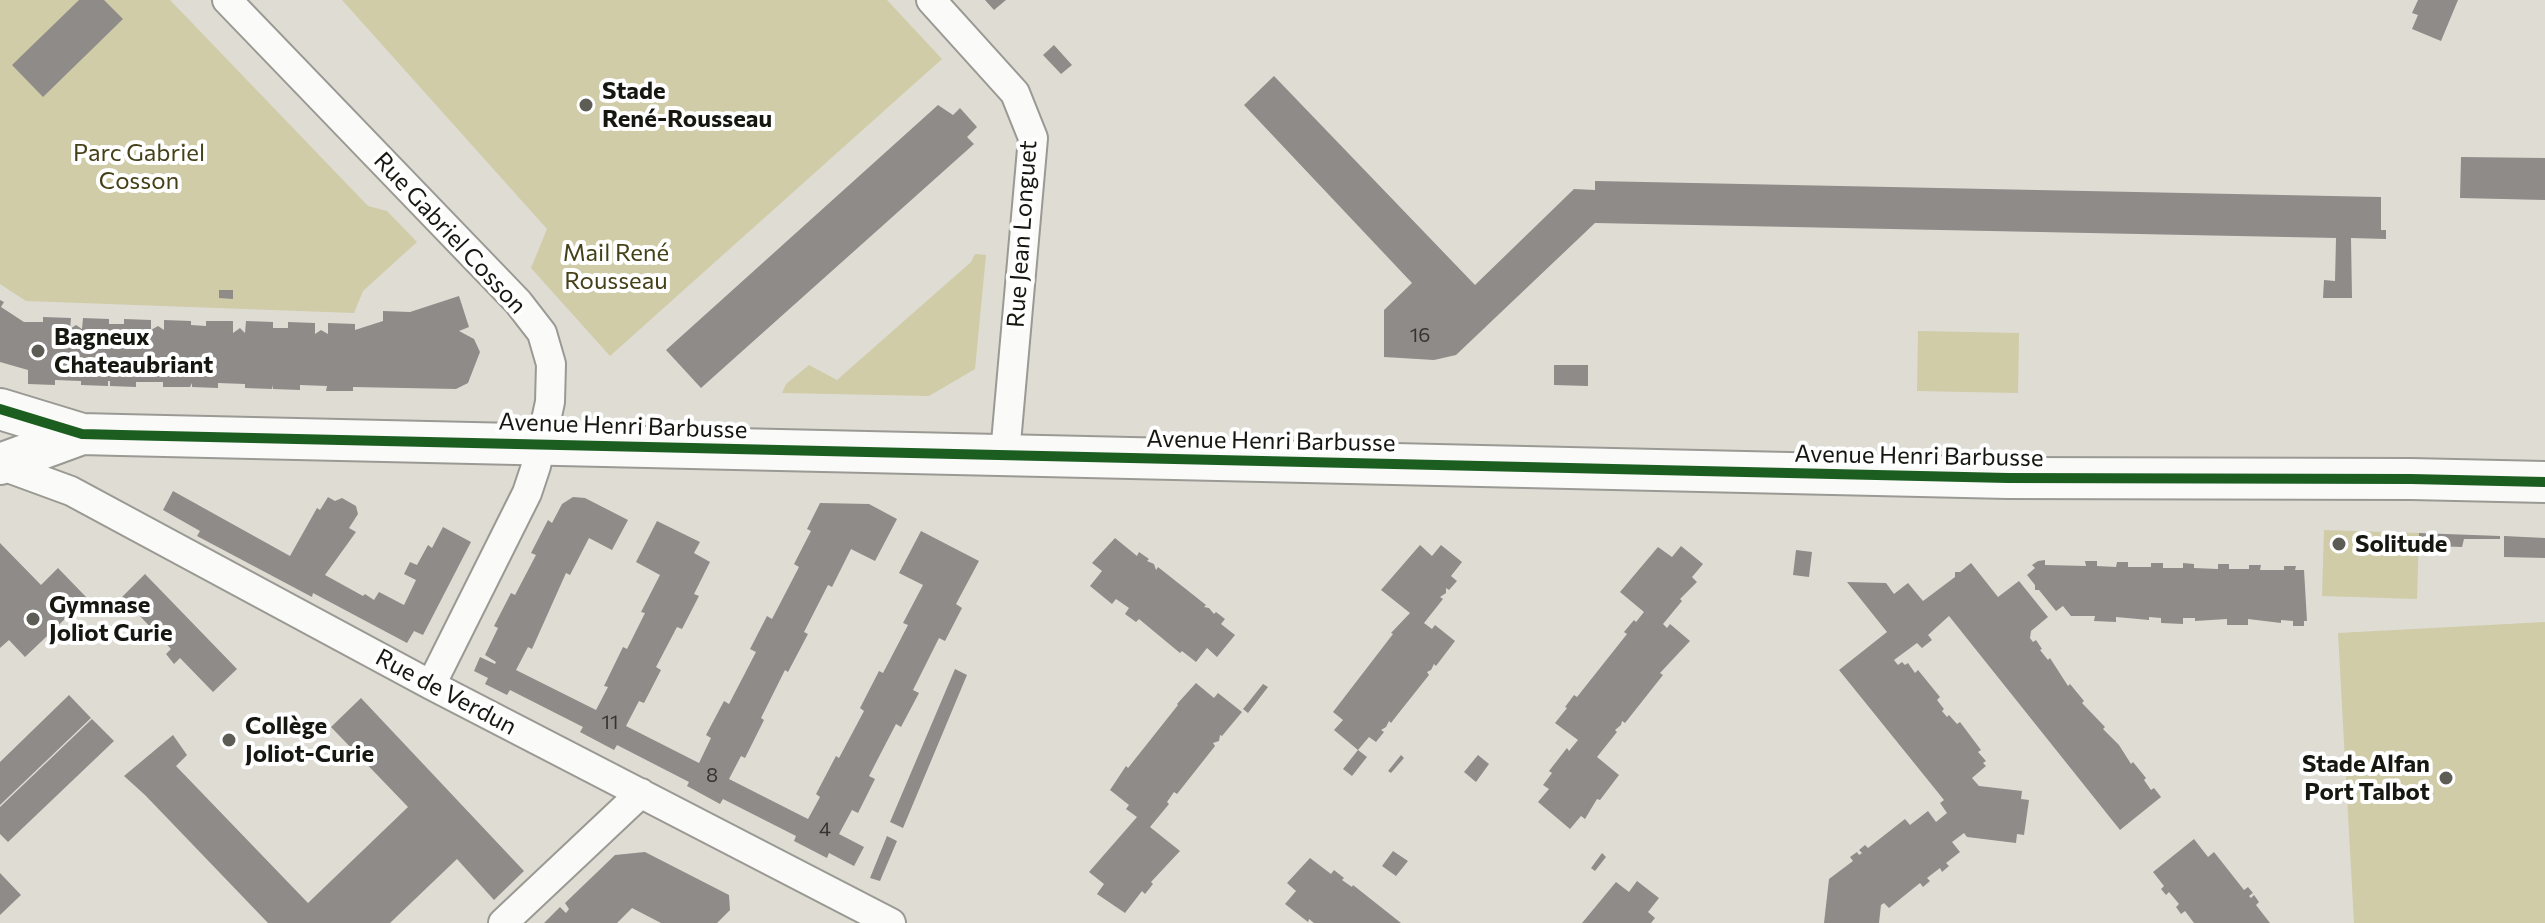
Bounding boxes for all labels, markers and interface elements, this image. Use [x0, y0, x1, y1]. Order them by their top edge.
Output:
place label: Stade René-Rousseau [602, 77, 772, 133]
marker: Stade René-Rousseau [577, 96, 595, 114]
park label: Parc Gabriel Cosson [73, 139, 205, 195]
street label: Rue Jean Longuet [1001, 139, 1043, 329]
street label: Rue Gabriel Cosson [368, 146, 532, 320]
park label: Mail René Rousseau [563, 239, 669, 295]
place label: Bagneux Chateaubriant [54, 323, 213, 379]
house number: 16 [1410, 323, 1430, 347]
marker: Bagneux Chateaubriant [29, 342, 47, 360]
street label: Avenue Henri Barbusse [498, 407, 748, 445]
street label: Avenue Henri Barbusse [1146, 424, 1396, 458]
street label: Avenue Henri Barbusse [1794, 439, 2044, 473]
place label: Solitude [2355, 530, 2447, 558]
marker: Solitude [2330, 535, 2348, 553]
place label: Gymnase Joliot Curie [49, 591, 173, 647]
marker: Gymnase Joliot Curie [24, 610, 42, 628]
street label: Rue de Verdun [371, 643, 521, 741]
house number: 11 [601, 710, 619, 734]
place label: Collège Joliot-Curie [245, 712, 374, 768]
marker: Collège Joliot-Curie [220, 731, 238, 749]
place label: Stade Alfan Port Talbot [2302, 750, 2430, 806]
house number: 8 [706, 763, 718, 787]
marker: Stade Alfan Port Talbot [2437, 769, 2455, 787]
house number: 4 [819, 817, 831, 841]

